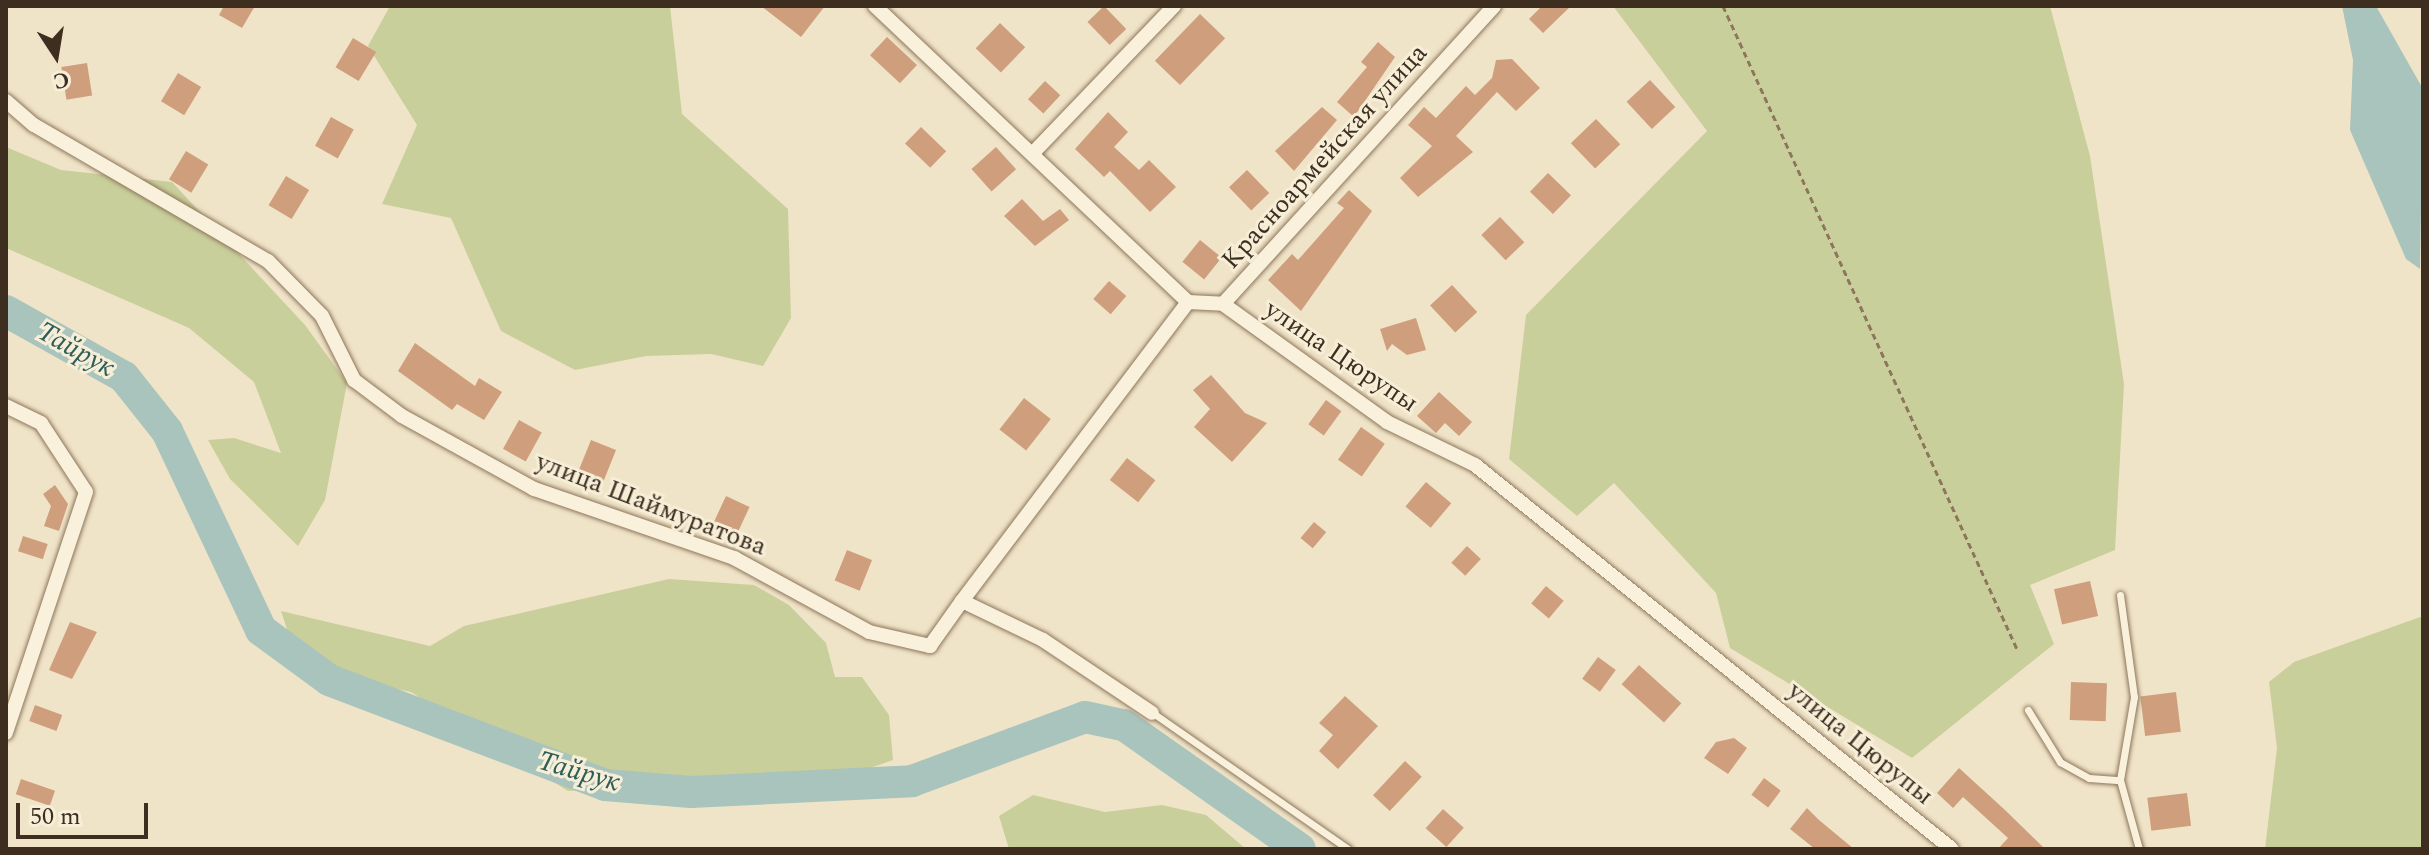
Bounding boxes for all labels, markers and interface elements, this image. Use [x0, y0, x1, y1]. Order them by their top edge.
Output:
north arrow [16, 16, 96, 96]
street label: Красноармейская улица [1216, 38, 1434, 276]
text: С [50, 62, 72, 98]
street label: улица Цюрупы [1259, 294, 1423, 420]
water label: Тайрук [31, 315, 121, 385]
street label: улица Шаймуратова [531, 447, 771, 563]
street label: улица Цюрупы [1781, 676, 1939, 812]
water label: Тайрук [534, 744, 624, 800]
scale bar [20, 787, 152, 837]
text: 50 m [30, 799, 81, 835]

